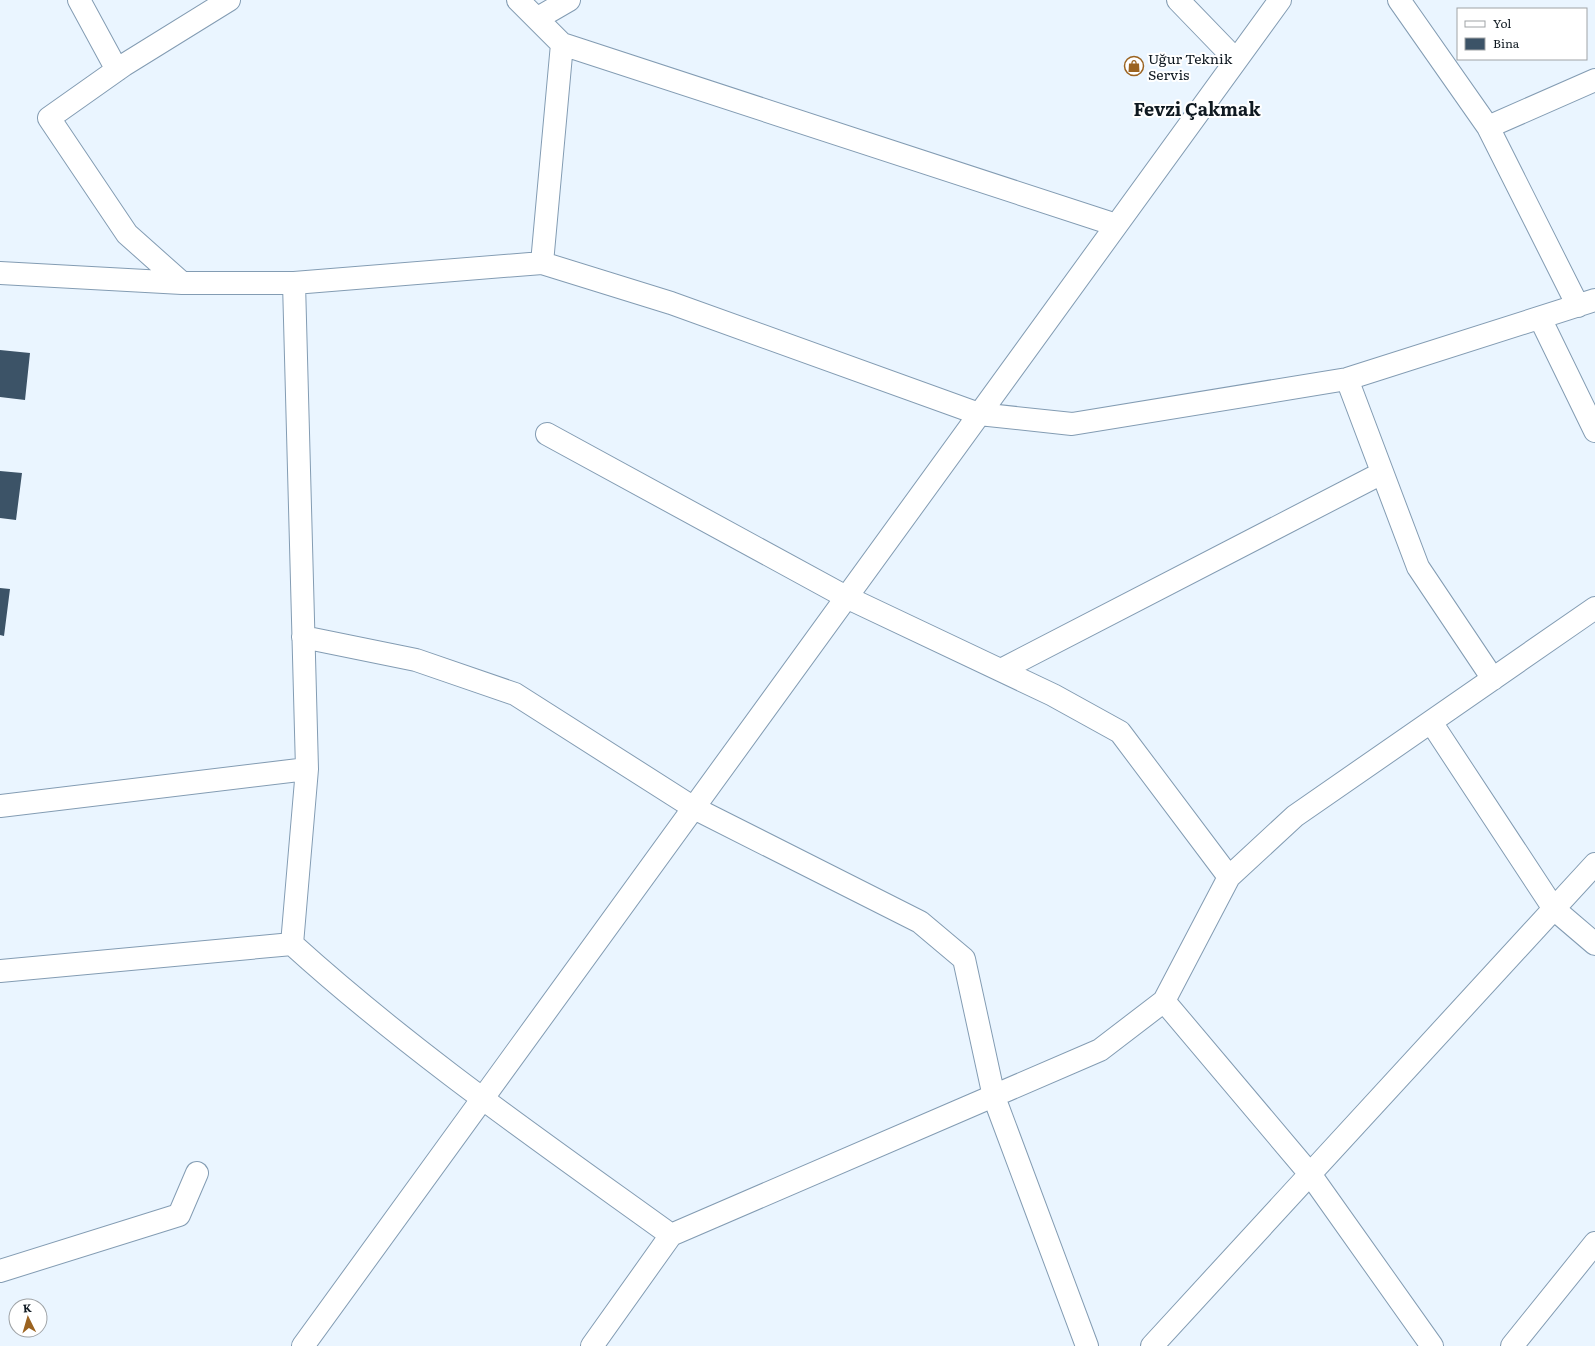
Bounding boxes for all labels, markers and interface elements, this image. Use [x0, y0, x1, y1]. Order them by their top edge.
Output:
legend [1457, 8, 1587, 60]
text: Yol [1493, 14, 1511, 32]
text: Bina [1493, 34, 1520, 52]
place label: Uğur Teknik Servis [1148, 48, 1233, 84]
shop icon: Uğur Teknik Servis [1123, 55, 1145, 77]
district label: Fevzi Çakmak [1133, 95, 1261, 122]
north arrow [8, 1298, 48, 1338]
text: K [22, 1299, 32, 1315]

